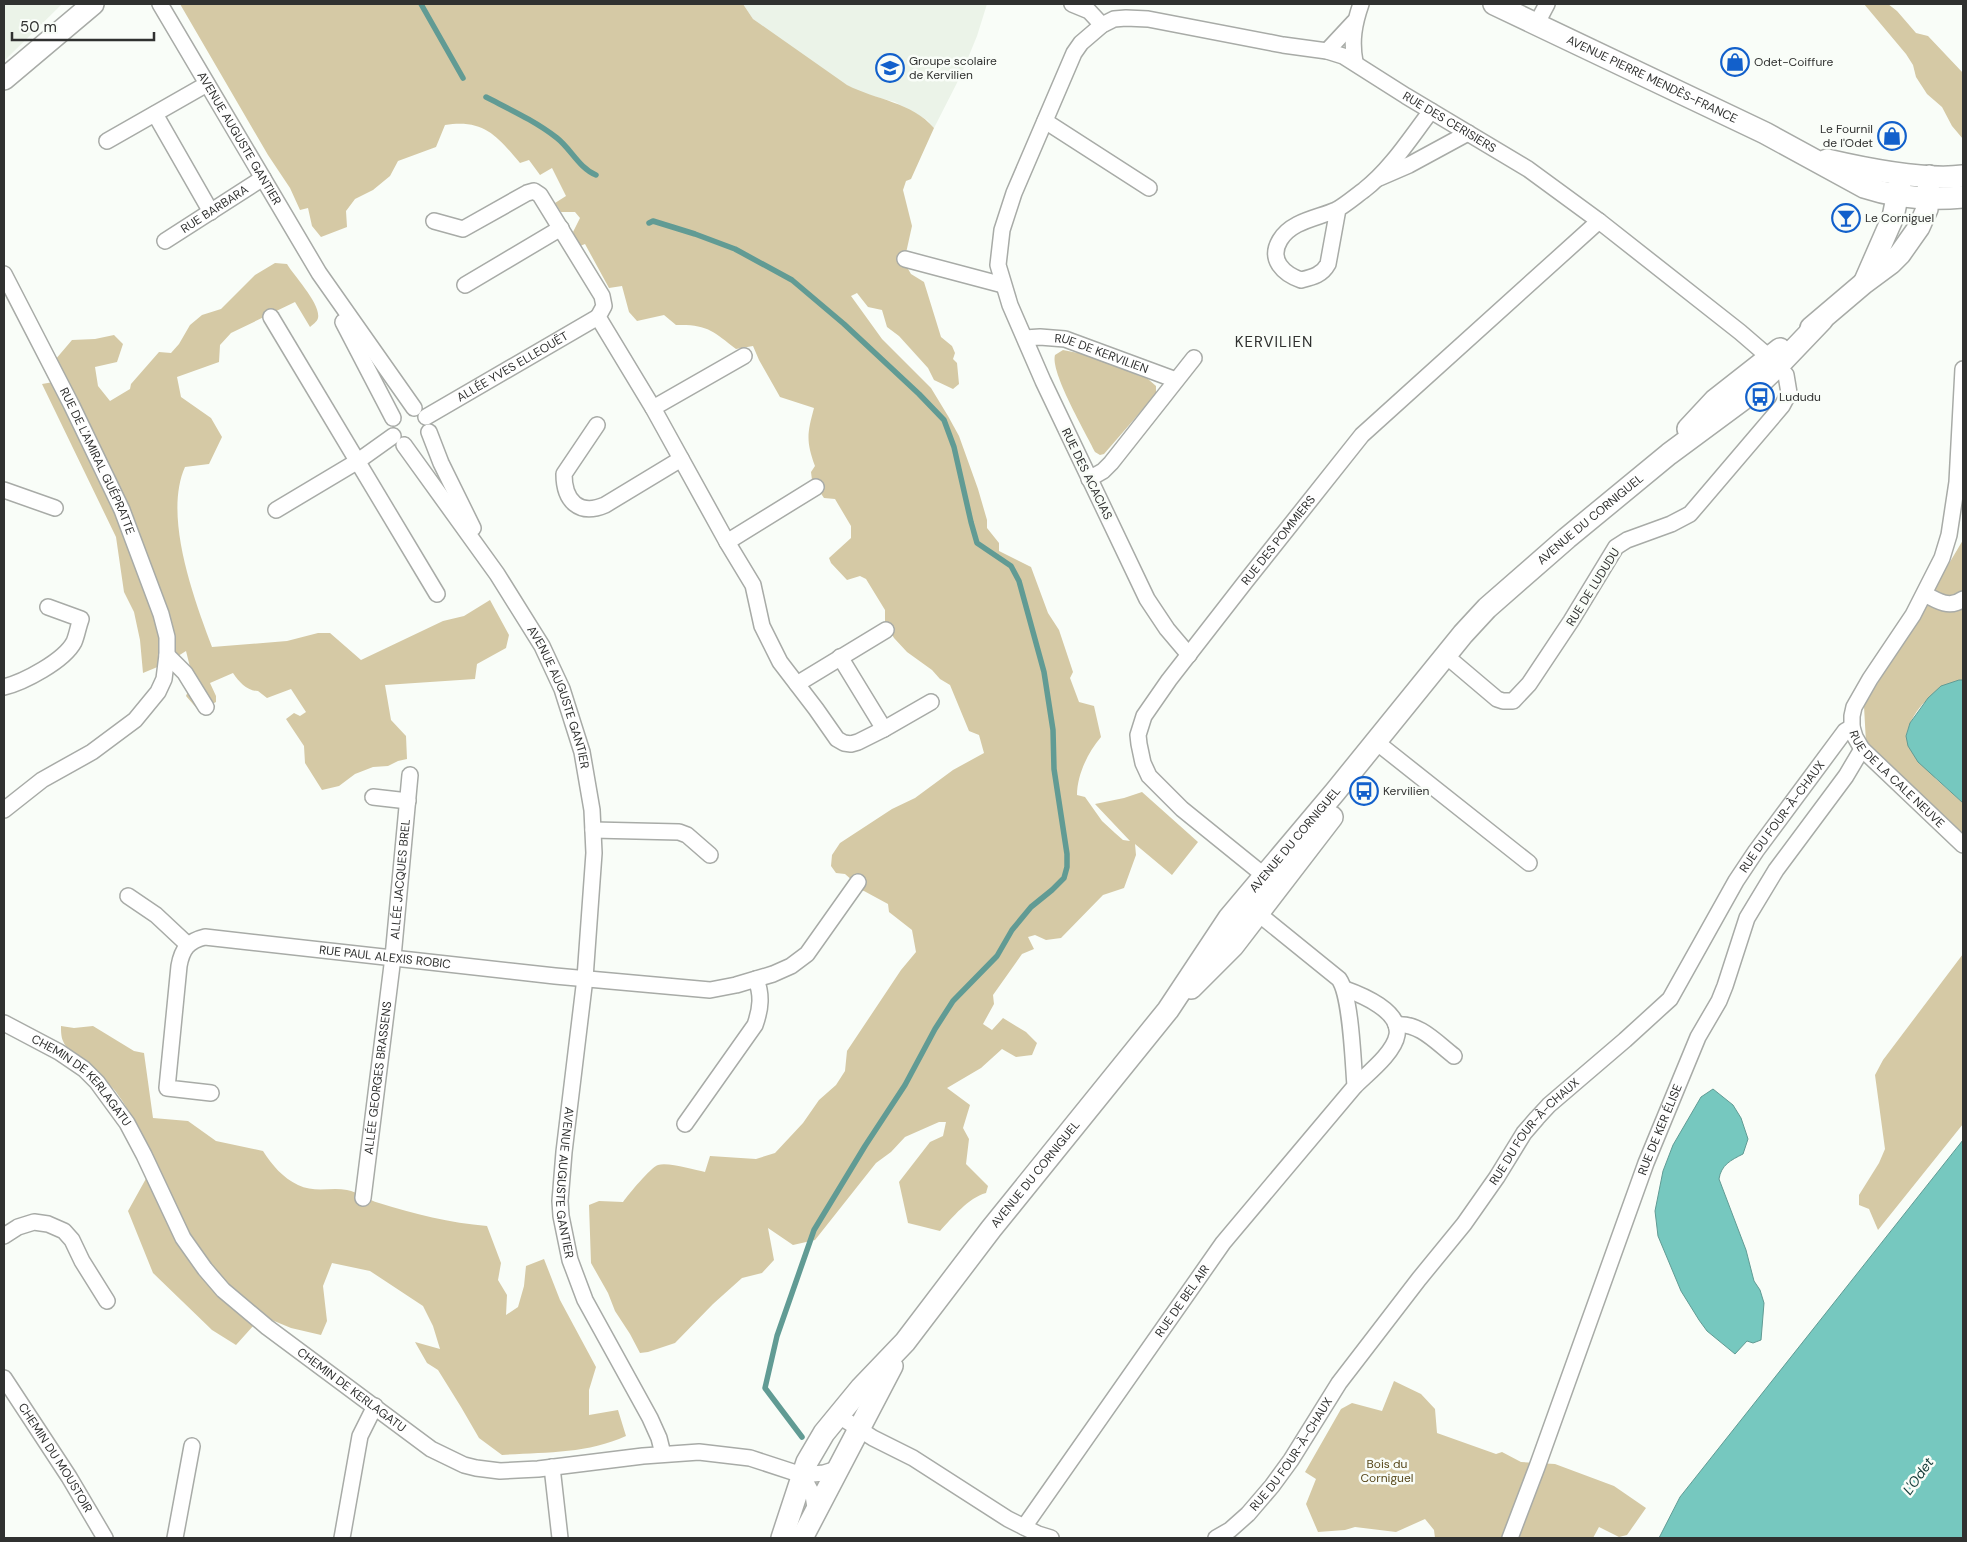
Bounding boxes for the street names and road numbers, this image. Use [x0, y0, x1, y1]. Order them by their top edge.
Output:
street label: AVENUE PIERRE MENDÈS-FRANCE [1564, 32, 1740, 127]
street label: AVENUE AUGUSTE GANTIER [194, 69, 285, 208]
street label: RUE DES CERISIERS [1400, 88, 1499, 156]
street label: RUE BARBARA [178, 181, 252, 237]
street label: ALLÉE YVES ELLEOUËT [454, 328, 571, 405]
street label: RUE DE KERVILIEN [1054, 330, 1151, 377]
street label: RUE DE L'AMIRAL GUÉPRATTE [56, 385, 139, 537]
street label: RUE DES ACACIAS [1058, 426, 1116, 522]
street label: AVENUE DU CORNIGUEL [1534, 470, 1647, 568]
street label: RUE DES POMMIERS [1238, 492, 1319, 589]
street label: RUE DE LUDUDU [1563, 545, 1624, 629]
street label: AVENUE AUGUSTE GANTIER [523, 623, 593, 770]
street label: RUE DE LA CALE NEUVE [1846, 729, 1948, 831]
street label: RUE DU FOUR-À-CHAUX [1736, 758, 1828, 876]
street label: AVENUE DU CORNIGUEL [1246, 783, 1344, 896]
street label: ALLÉE JACQUES BREL [387, 818, 414, 940]
street label: RUE PAUL ALEXIS ROBIC [318, 942, 452, 972]
street label: ALLÉE GEORGES BRASSENS [360, 1000, 395, 1155]
street label: CHEMIN DE KERLAGATU [29, 1031, 135, 1130]
street label: RUE DU FOUR-À-CHAUX [1486, 1075, 1583, 1188]
street label: RUE DE KER ÉLISE [1634, 1082, 1686, 1177]
street label: AVENUE AUGUSTE GANTIER [552, 1106, 577, 1260]
street label: AVENUE DU CORNIGUEL [987, 1117, 1083, 1231]
street label: RUE DE BEL AIR [1152, 1262, 1213, 1340]
street label: CHEMIN DE KERLAGATU [294, 1344, 409, 1436]
street label: RUE DU FOUR-À-CHAUX [1246, 1395, 1336, 1514]
street label: CHEMIN DU MOUSTOIR [15, 1400, 96, 1516]

